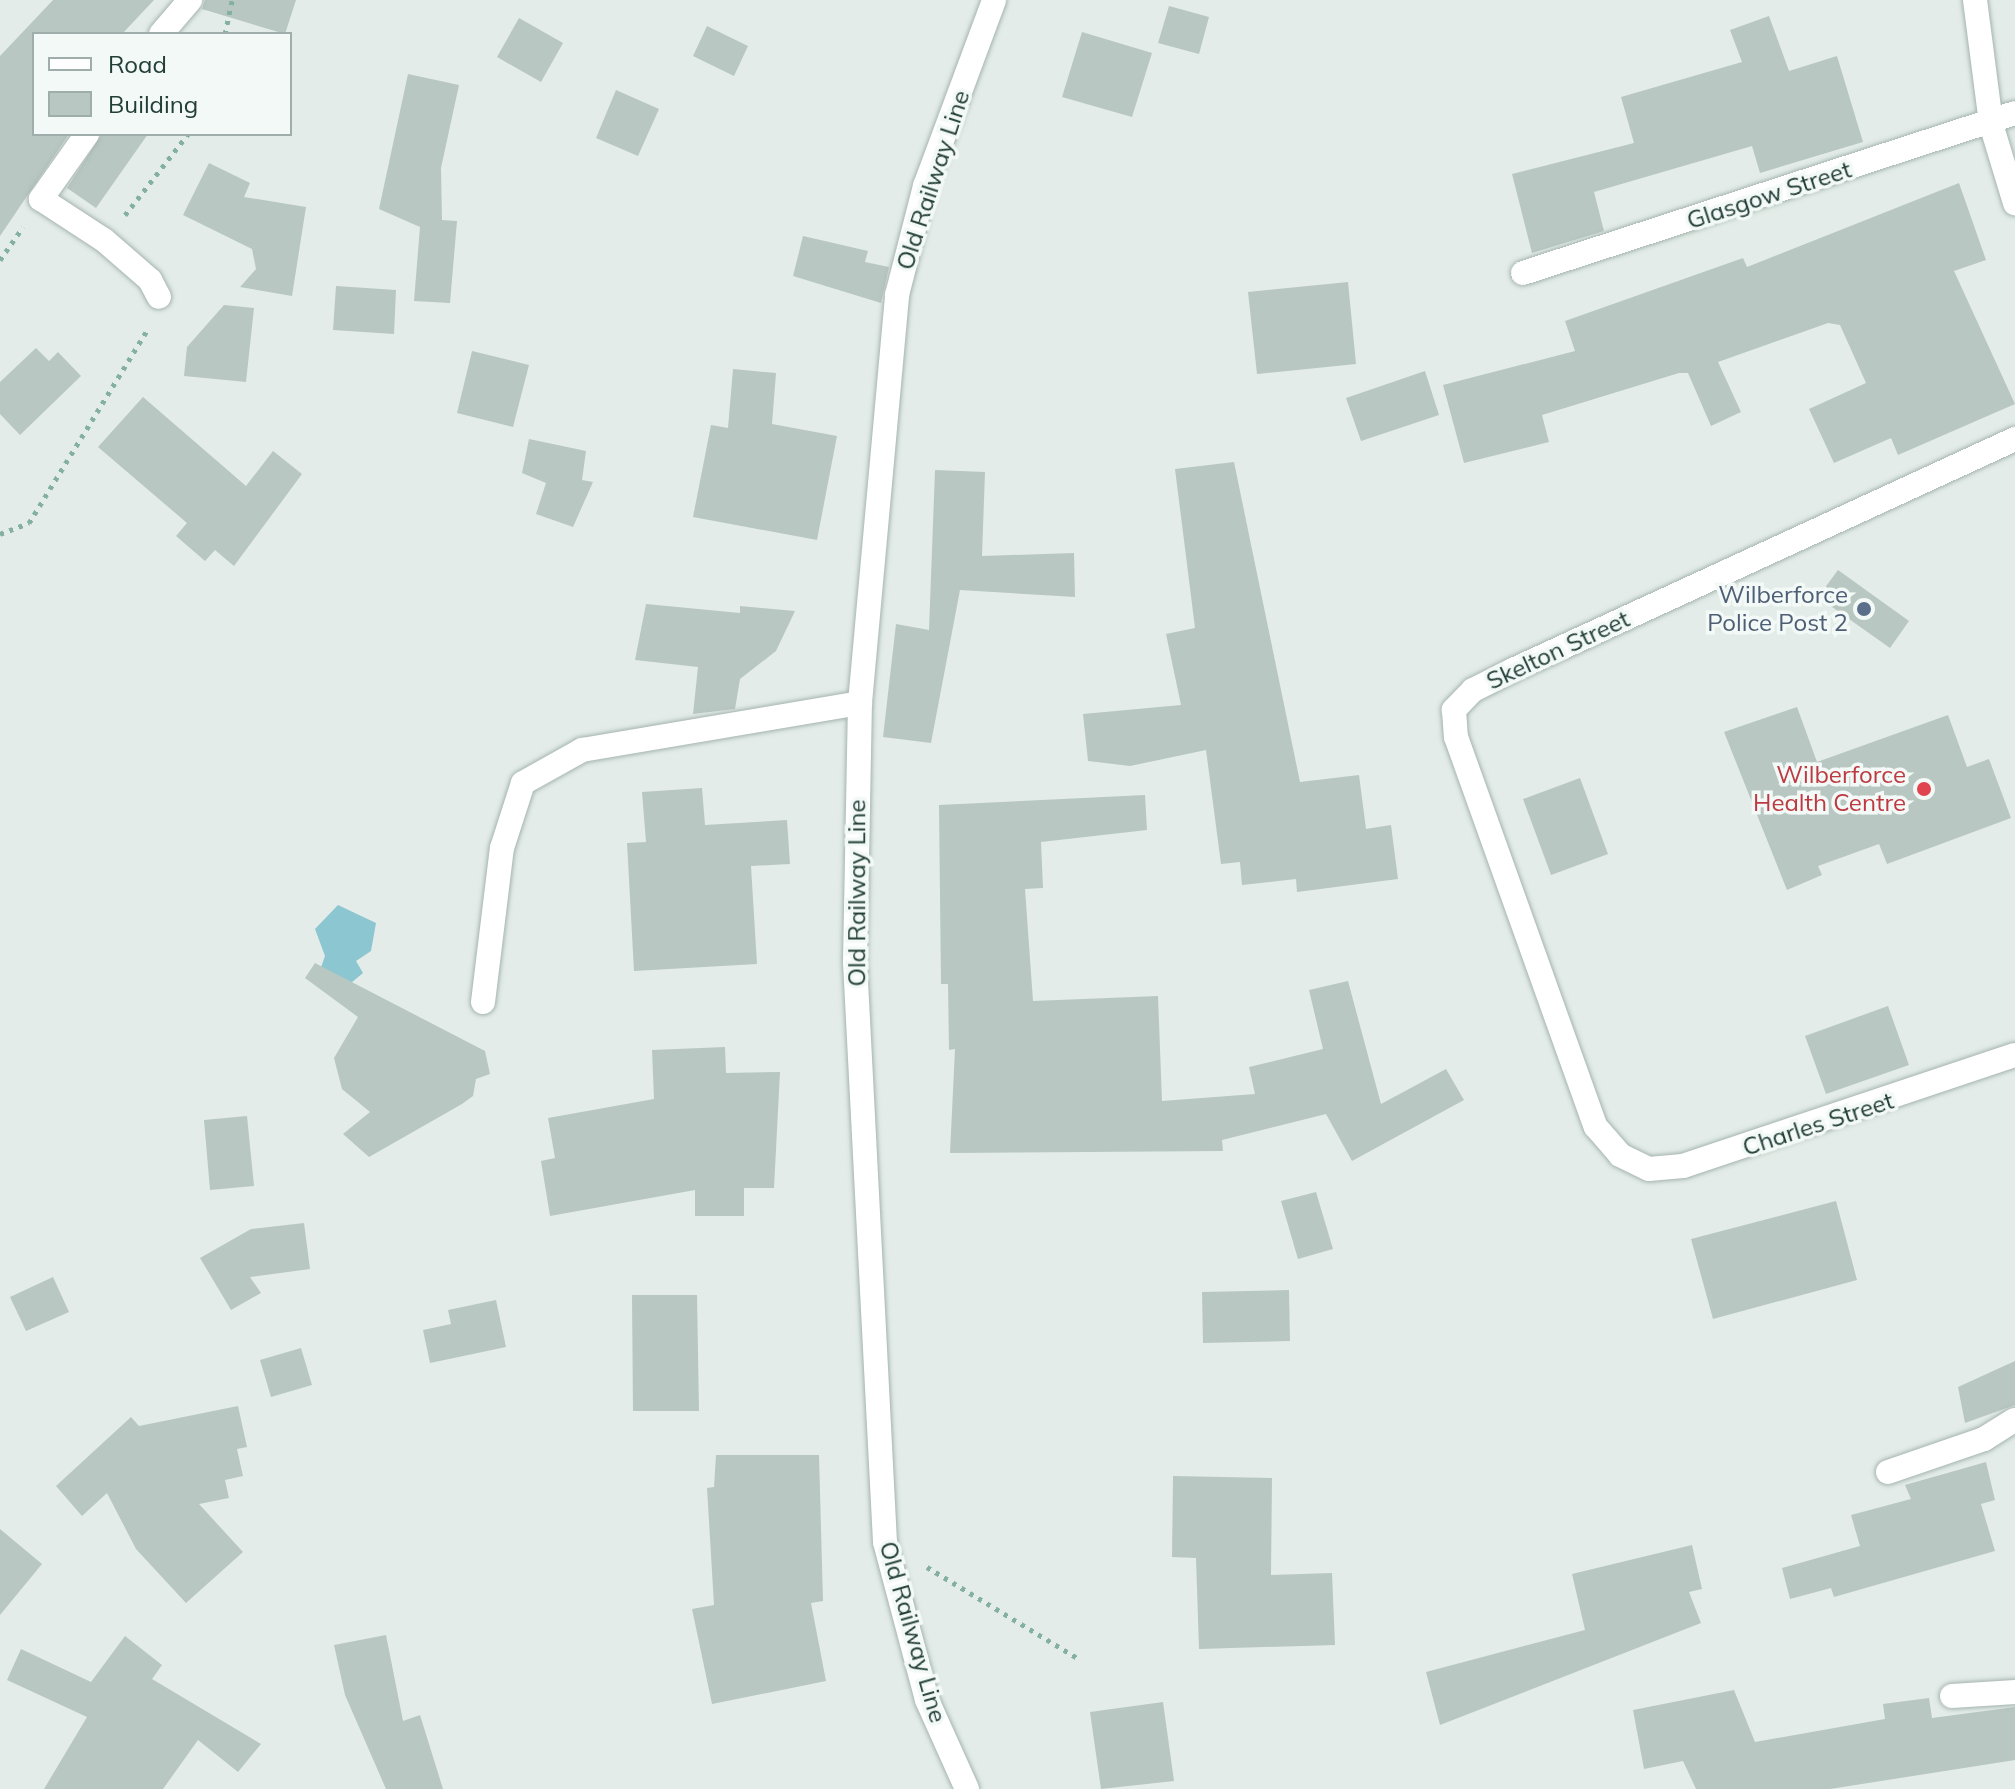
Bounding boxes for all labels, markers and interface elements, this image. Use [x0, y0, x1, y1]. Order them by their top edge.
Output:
legend [32, 32, 292, 136]
text: Road [108, 49, 167, 79]
street label: Old Railway Line [890, 87, 976, 273]
text: Building [108, 89, 198, 119]
street label: Glasgow Street [1683, 155, 1855, 235]
place label: Wilberforce Police Post 2 [1707, 581, 1848, 637]
marker: Wilberforce Police Post 2 [1855, 600, 1873, 618]
street label: Skelton Street [1482, 604, 1634, 696]
place label: Wilberforce Health Centre [1753, 761, 1906, 817]
marker: Wilberforce Health Centre [1913, 778, 1935, 800]
street label: Old Railway Line [843, 799, 871, 987]
street label: Charles Street [1739, 1086, 1897, 1162]
street label: Old Railway Line [873, 1538, 953, 1726]

